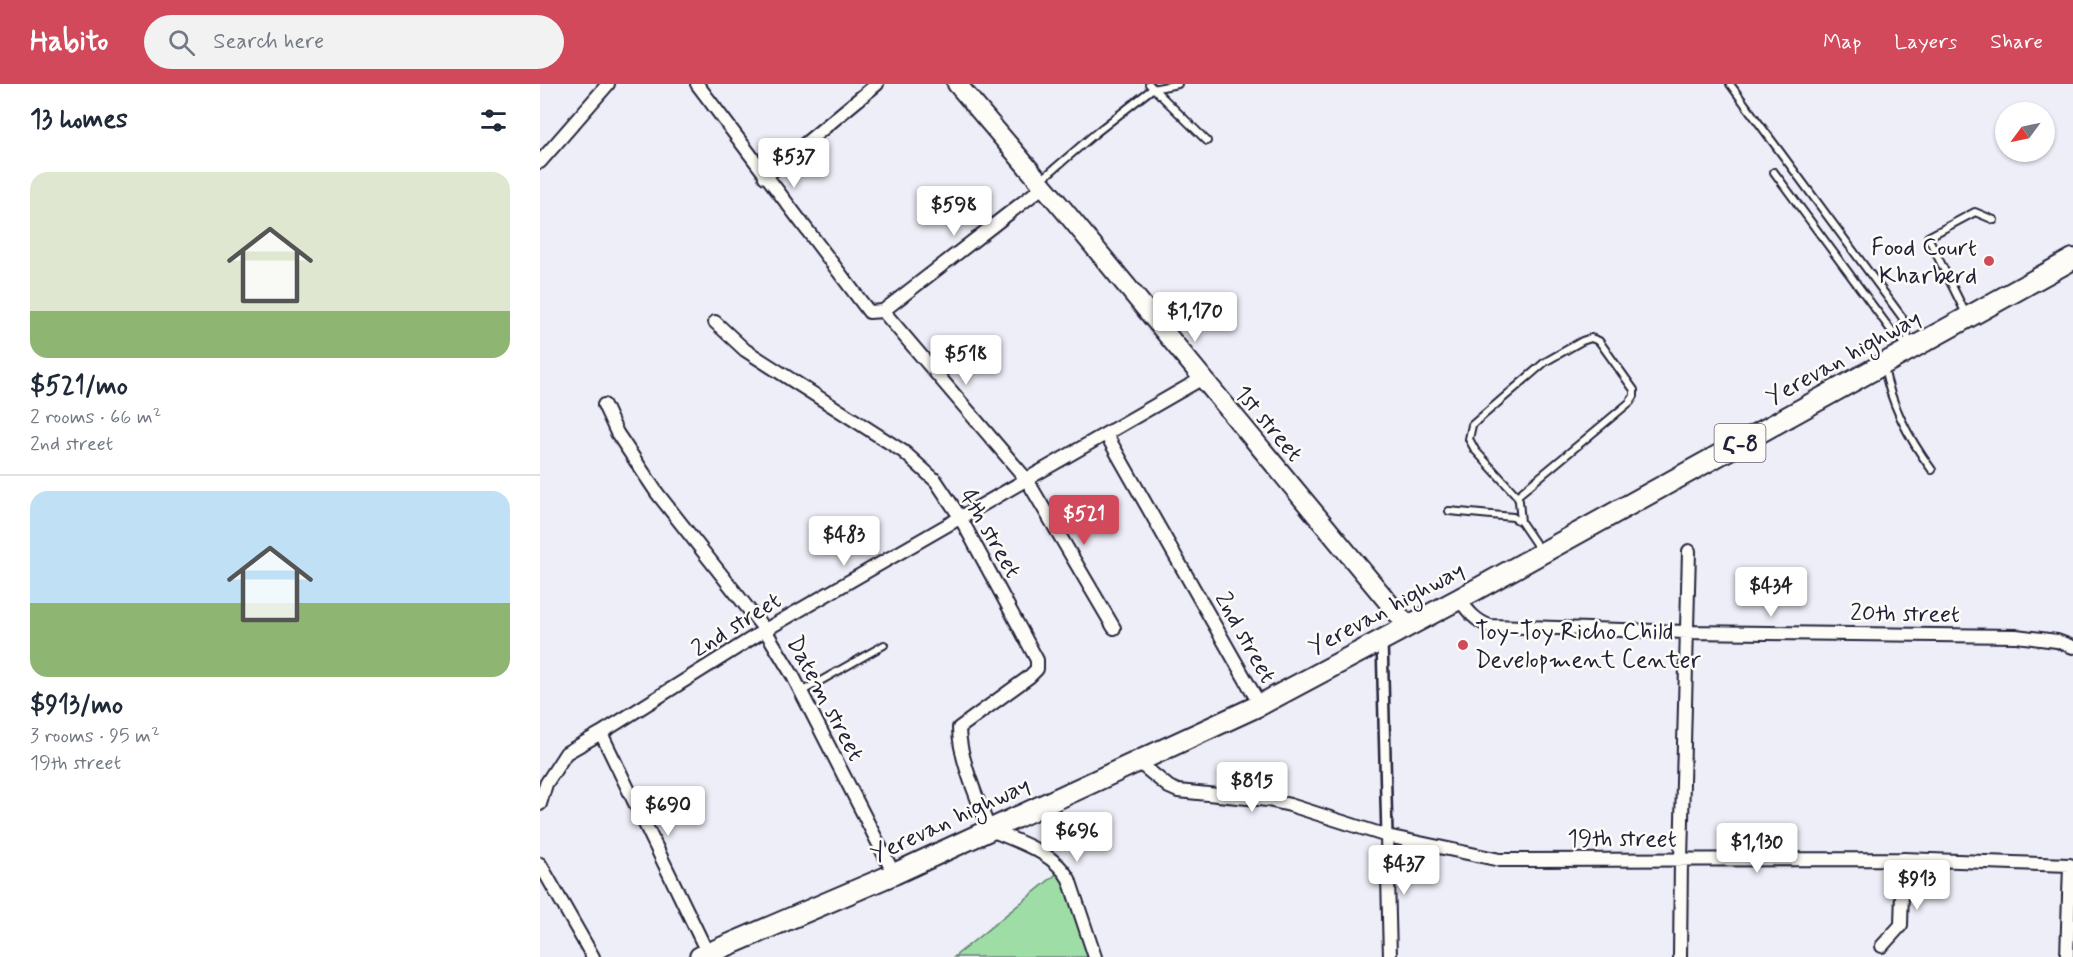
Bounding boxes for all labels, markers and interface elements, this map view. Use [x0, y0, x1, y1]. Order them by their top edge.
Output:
search box [144, 15, 564, 69]
text: Habito [30, 24, 108, 61]
icon: search [165, 26, 198, 59]
text: Search here [213, 28, 324, 56]
text: Map [1823, 28, 1861, 56]
text: Layers [1894, 28, 1957, 56]
text: Share [1990, 28, 2043, 56]
north arrow [1995, 102, 2055, 162]
map controls [1995, 102, 2055, 162]
text: 13 homes [30, 103, 128, 137]
icon: filters [477, 104, 510, 137]
pin: $537 [758, 138, 830, 189]
text: $537 [772, 144, 816, 171]
pin: $598 [918, 186, 990, 237]
text: $598 [931, 192, 977, 219]
icon: home [216, 211, 324, 319]
place label: Food Court Kharberd [1871, 233, 1977, 292]
marker: Food Court Kharberd [1982, 254, 1996, 268]
pin: $1,170 [1146, 292, 1244, 343]
text: $1,170 [1167, 298, 1223, 325]
street label: Yerevan highway [1761, 303, 1928, 415]
pin: $518 [930, 335, 1002, 386]
text: $518 [944, 341, 988, 368]
text: $521/mo [30, 370, 128, 404]
street label: 1st street [1227, 379, 1309, 469]
text: 2 rooms · 66 m² [30, 404, 161, 431]
road number: Հ-8 [1714, 424, 1766, 462]
text: 2nd street [30, 431, 113, 458]
street label: 4th street [952, 483, 1028, 584]
pin: $521 [1048, 495, 1120, 546]
text: $521 [1063, 501, 1105, 528]
pin: $483 [808, 516, 880, 567]
text: $483 [823, 522, 865, 549]
icon: home [216, 530, 324, 638]
street label: Yerevan highway [1303, 555, 1471, 665]
pin: $434 [1735, 567, 1807, 618]
text: $434 [1749, 573, 1793, 600]
street label: 2nd street [686, 586, 787, 665]
street label: 2nd street [1207, 586, 1282, 689]
street label: 20th street [1850, 598, 1960, 631]
place label: Toy-Toy Richo Child Development Center [1475, 617, 1701, 676]
street label: Datem street [779, 631, 871, 767]
marker: Toy-Toy Richo Child Development Center [1456, 638, 1470, 652]
text: $913/mo [30, 689, 123, 723]
text: 3 rooms · 95 m² [30, 723, 160, 750]
text: 19th street [30, 750, 121, 777]
pin: $815 [1216, 762, 1288, 813]
text: $815 [1231, 768, 1273, 795]
street label: Yerevan highway [866, 770, 1036, 873]
pin: $690 [632, 786, 704, 837]
text: $690 [645, 792, 691, 819]
pin: $696 [1041, 812, 1113, 863]
text: $696 [1055, 818, 1099, 845]
pin: $1,130 [1708, 823, 1806, 874]
street label: 19th street [1567, 824, 1677, 855]
text: $1,130 [1731, 829, 1783, 856]
pin: $437 [1368, 845, 1440, 896]
text: $437 [1382, 851, 1426, 878]
pin: $913 [1881, 860, 1953, 911]
text: $913 [1898, 866, 1936, 893]

